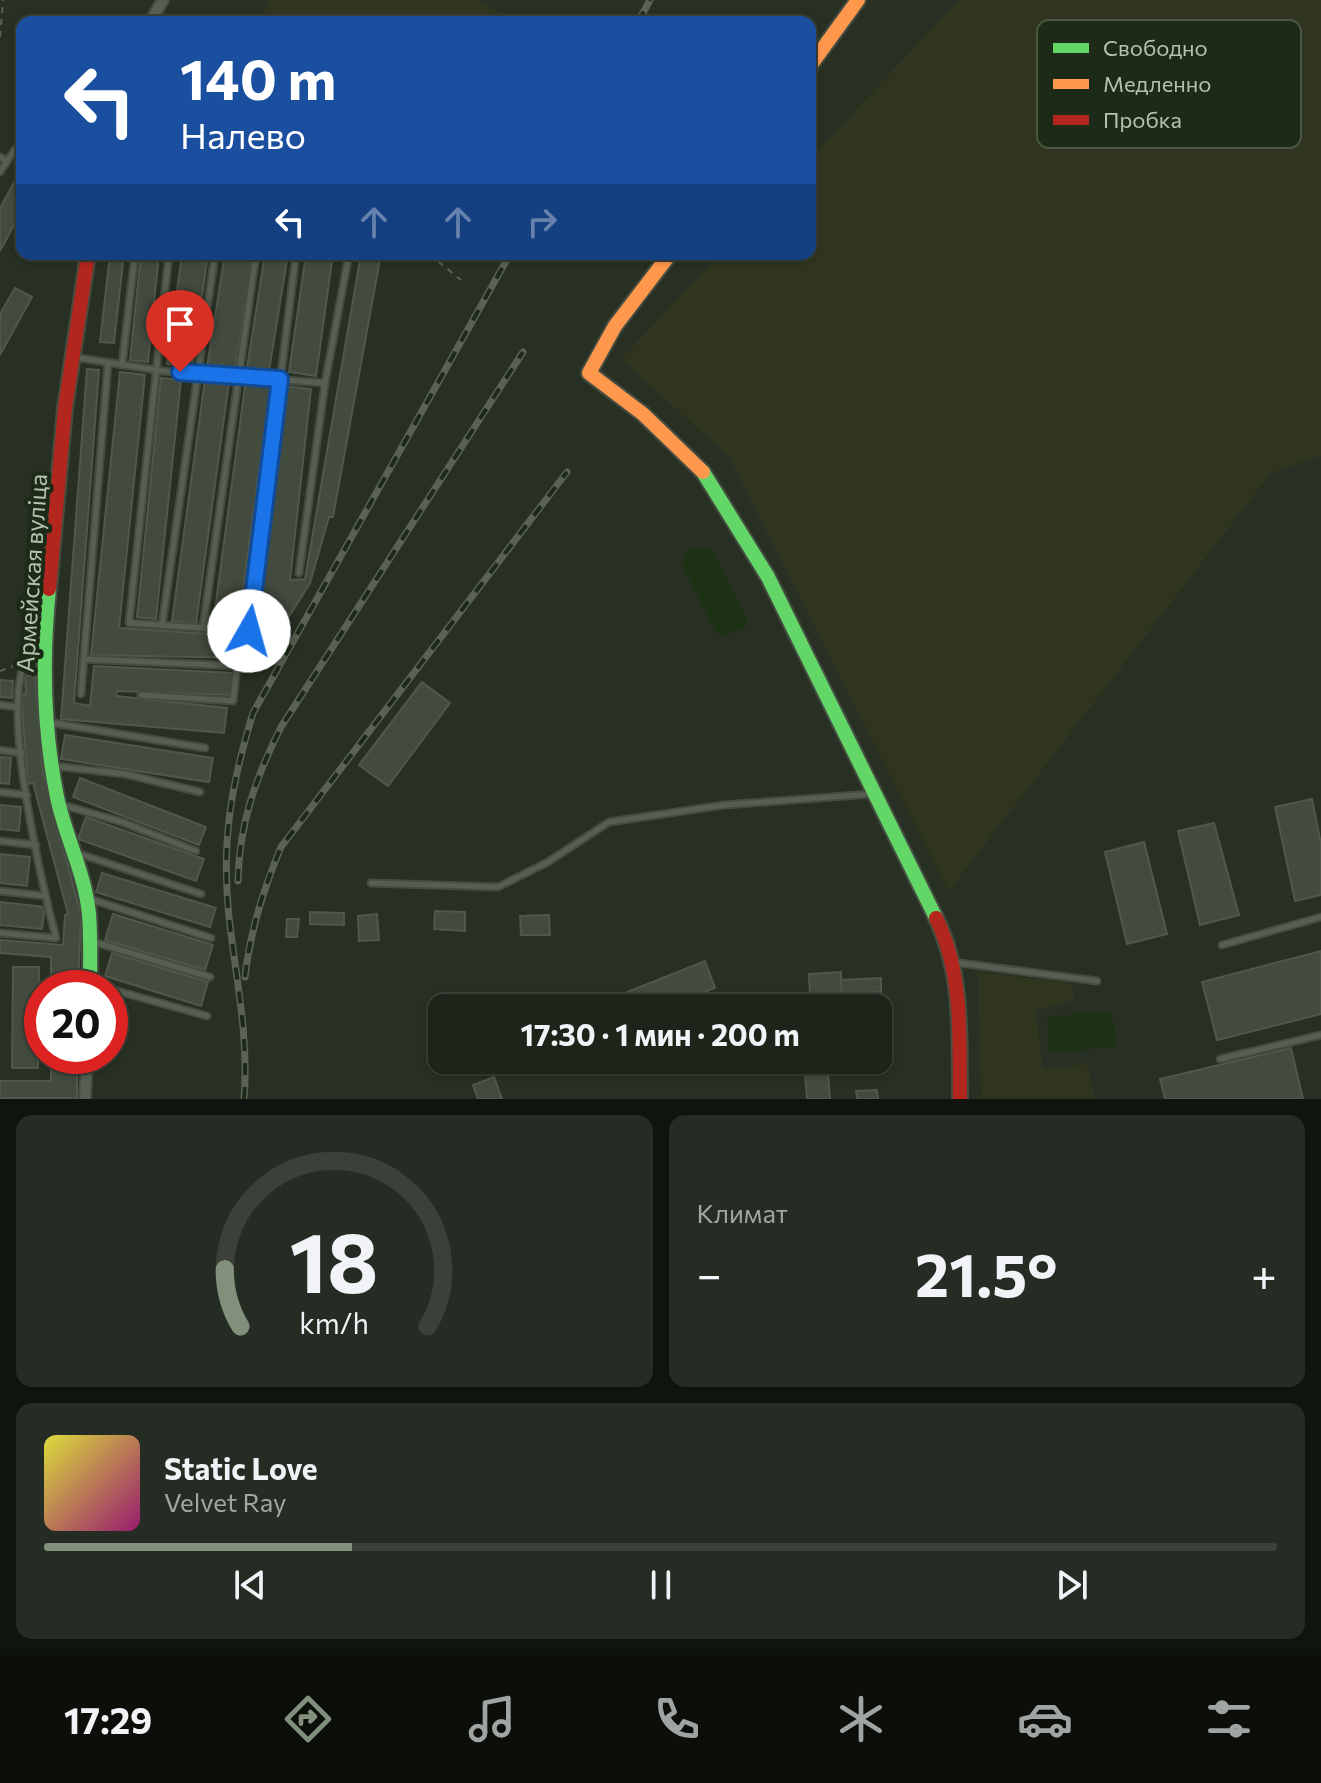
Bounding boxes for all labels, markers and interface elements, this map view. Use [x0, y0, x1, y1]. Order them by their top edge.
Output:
legend [1037, 20, 1301, 148]
text: Свободно [1103, 34, 1208, 61]
text: 140 m [180, 43, 336, 112]
icon: left [48, 48, 152, 152]
text: Медленно [1103, 70, 1211, 97]
text: Пробка [1103, 106, 1182, 133]
text: Налево [180, 112, 306, 156]
icon: left [268, 200, 312, 244]
icon: ahead [352, 200, 396, 244]
icon: ahead [436, 200, 480, 244]
icon: right [520, 200, 564, 244]
pin [146, 290, 214, 372]
icon: arrive [158, 302, 202, 346]
street label: Армейская вуліца [10, 473, 52, 673]
position arrow [207, 589, 291, 673]
speed limit sign: 20 [24, 970, 128, 1074]
text: 17:30 · 1 мин · 200 m [520, 1015, 800, 1052]
text: Климат [697, 1197, 788, 1228]
text: 18 [290, 1208, 379, 1310]
text: 21.5° [915, 1236, 1058, 1309]
text: − [697, 1246, 722, 1300]
text: + [1251, 1246, 1277, 1300]
text: km/h [299, 1305, 369, 1340]
text: Static Love [164, 1449, 318, 1486]
text: Velvet Ray [164, 1486, 287, 1517]
icon: previous [228, 1563, 272, 1607]
icon: pause [639, 1563, 683, 1607]
icon: next [1050, 1563, 1094, 1607]
icon: directions [280, 1691, 336, 1747]
icon: music [464, 1691, 520, 1747]
icon: phone [649, 1691, 705, 1747]
icon: climate [833, 1691, 889, 1747]
icon: car [1017, 1691, 1073, 1747]
icon: filters [1201, 1691, 1257, 1747]
text: 17:29 [64, 1697, 152, 1741]

